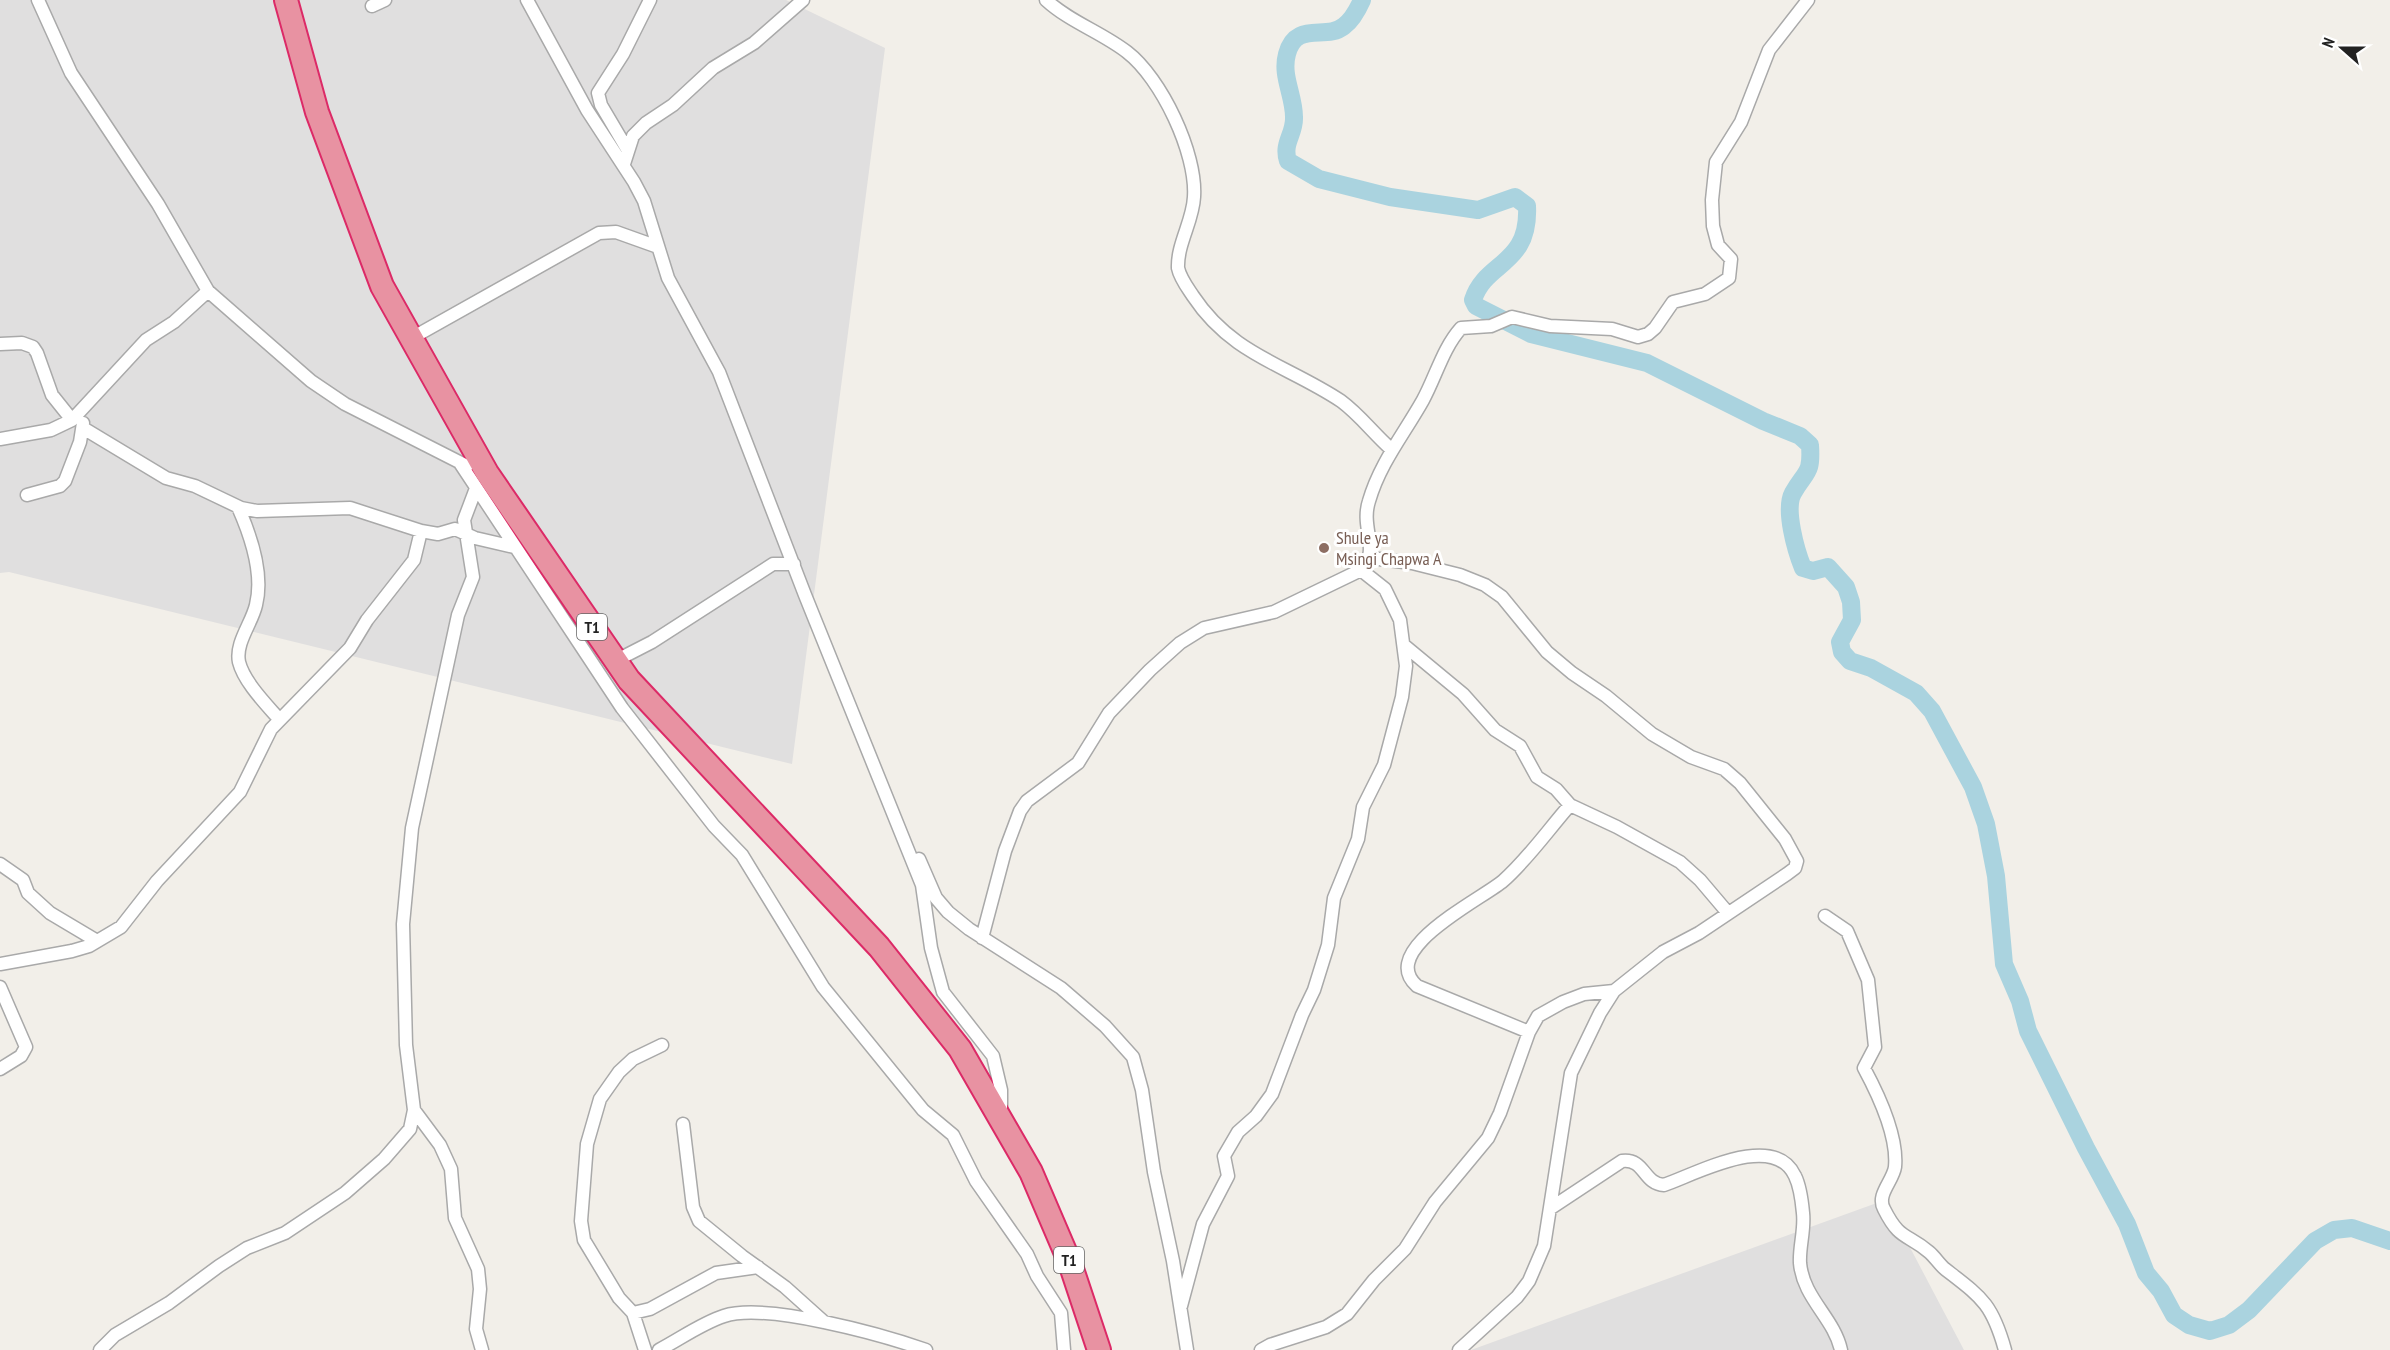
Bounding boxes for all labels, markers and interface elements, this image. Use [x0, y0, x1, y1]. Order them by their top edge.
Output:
north arrow [2312, 18, 2372, 78]
text: N [2317, 35, 2339, 50]
place label: Shule ya Msingi Chapwa A [1336, 526, 1442, 570]
marker: Shule ya Msingi Chapwa A [1317, 541, 1331, 555]
road number: T1 [577, 614, 607, 640]
road number: T1 [1054, 1247, 1084, 1273]

